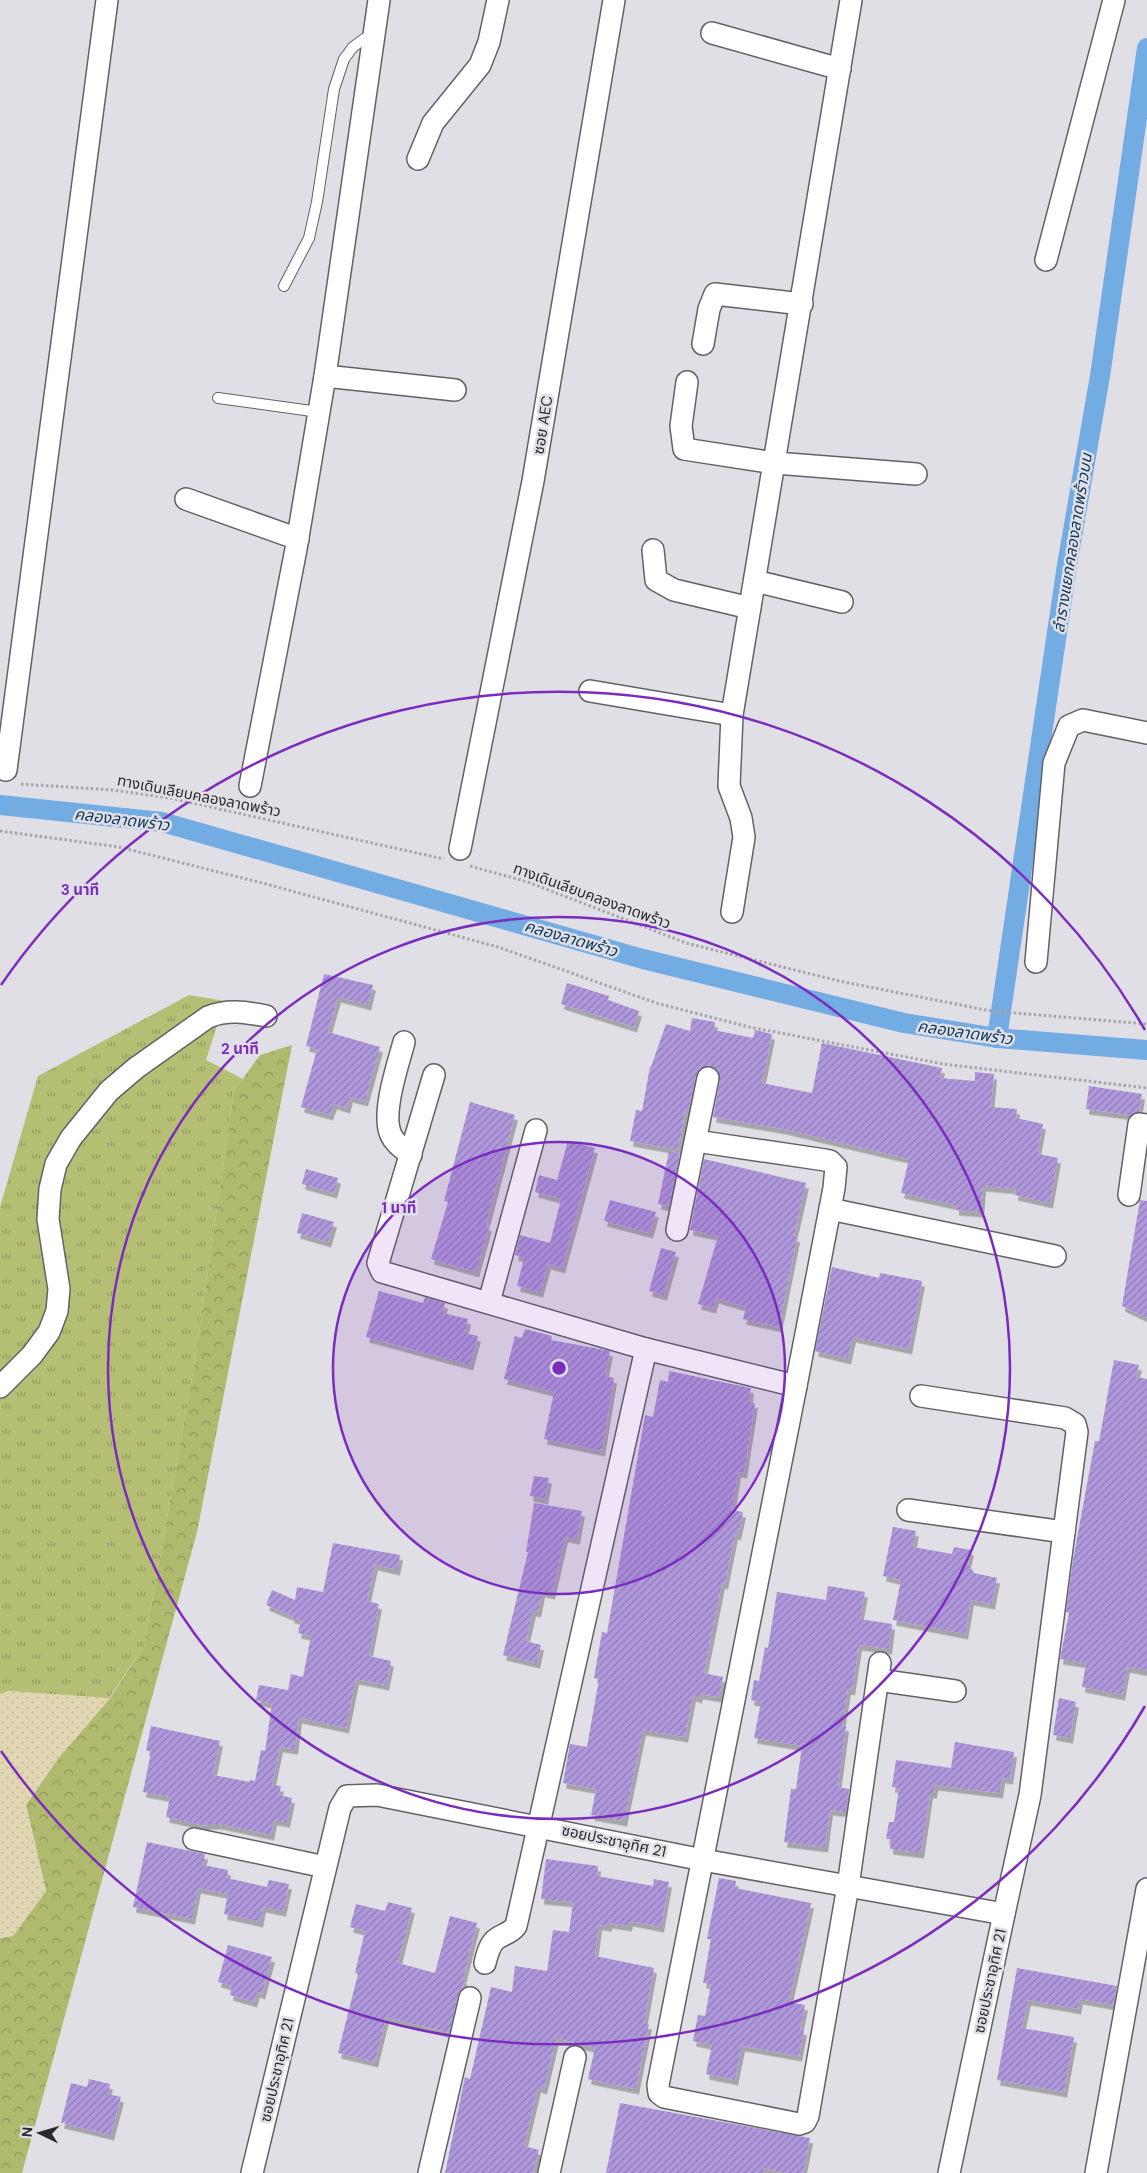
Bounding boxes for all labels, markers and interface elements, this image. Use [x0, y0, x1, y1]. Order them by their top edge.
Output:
street label: ซอย AEC [529, 394, 558, 456]
water label: ลำรางแยกคลองลาดพร้าวบน [1048, 451, 1097, 634]
street label: ทางเดินเลียบคลองลาดพร้าว [116, 771, 282, 821]
water label: คลองลาดพร้าว [73, 804, 171, 834]
street label: ทางเดินเลียบคลองลาดพร้าว [510, 858, 674, 934]
text: 3 นาที [61, 880, 99, 900]
water label: คลองลาดพร้าว [522, 915, 621, 962]
water label: คลองลาดพร้าว [916, 1015, 1015, 1050]
text: 2 นาที [221, 1039, 259, 1059]
text: 1 นาที [382, 1198, 416, 1218]
centre of rings [550, 1359, 568, 1377]
street label: ซอยประชาอุทิศ 21 [560, 1820, 668, 1862]
street label: ซอยประชาอุทิศ 21 [969, 1927, 1011, 2035]
street label: ซอยประชาอุทิศ 21 [255, 2016, 299, 2124]
north arrow [15, 2108, 65, 2158]
text: N [18, 2126, 36, 2138]

